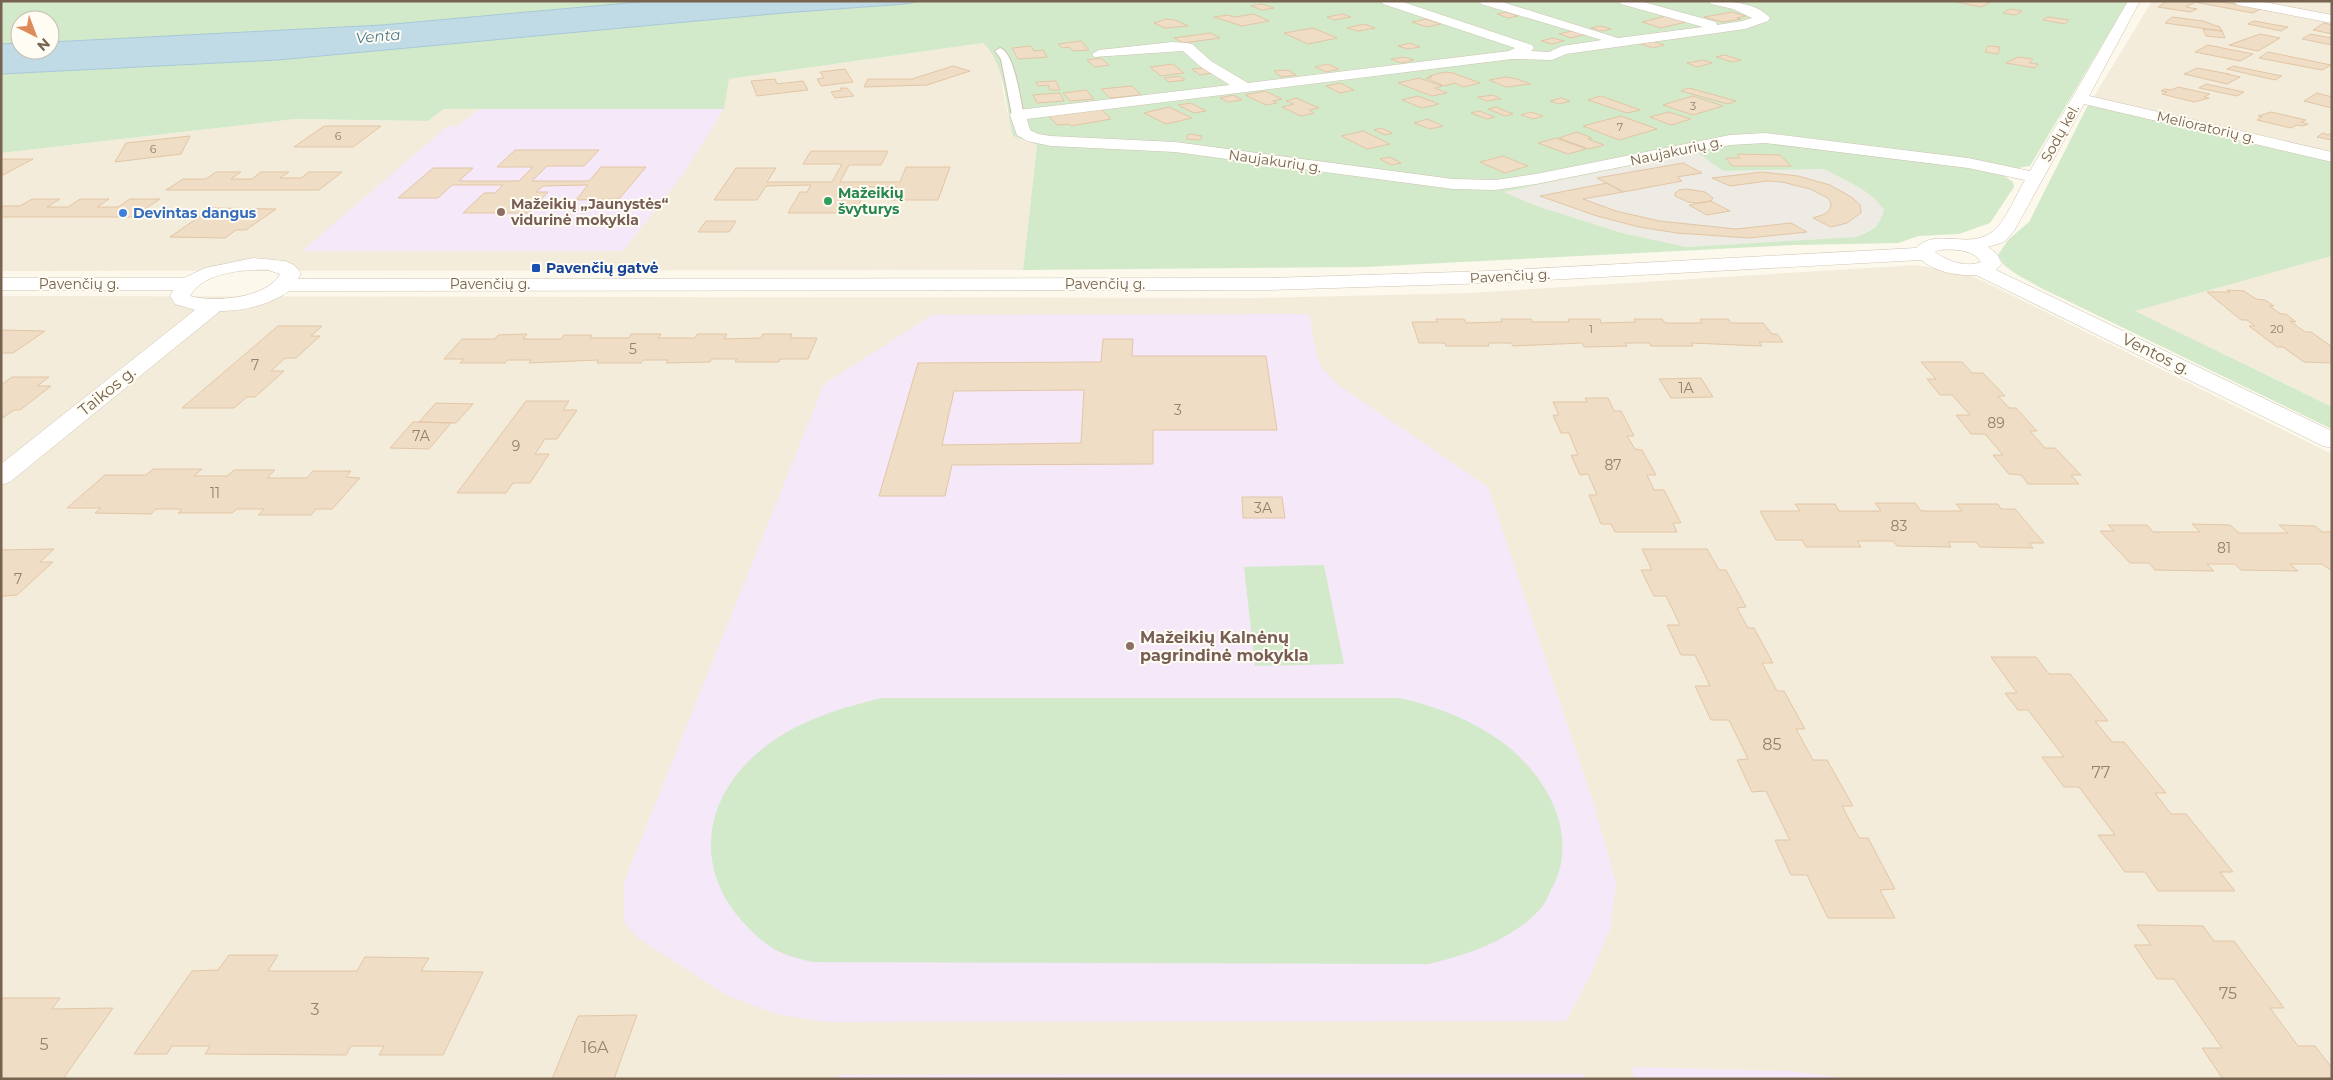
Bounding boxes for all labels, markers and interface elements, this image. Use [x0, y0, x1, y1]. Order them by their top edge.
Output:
north arrow [10, 10, 60, 60]
water label: Venta [355, 25, 401, 47]
text: N [33, 34, 54, 55]
house number: 3 [1690, 99, 1696, 113]
street label: Sodų kel. [2037, 101, 2083, 165]
street label: Melioratorių g. [2155, 107, 2257, 147]
house number: 7 [1617, 120, 1623, 134]
house number: 6 [335, 129, 342, 143]
street label: Naujakurių g. [1628, 132, 1724, 170]
house number: 6 [150, 142, 157, 156]
street label: Naujakurių g. [1227, 146, 1323, 176]
place label: Mažeikių švyturys [838, 184, 904, 218]
place label: Mažeikių „Jaunystės“ vidurinė mokykla [510, 195, 668, 229]
marker: Mažeikių švyturys [822, 195, 834, 207]
place label: Devintas dangus [133, 204, 257, 222]
marker: Mažeikių „Jaunystės“ vidurinė mokykla [495, 206, 507, 218]
marker: Devintas dangus [117, 207, 129, 219]
place label: Pavenčių gatvė [546, 259, 659, 277]
marker: Pavenčių gatvė [530, 262, 542, 274]
street label: Pavenčių g. [1469, 265, 1551, 287]
street label: Pavenčių g. [39, 275, 119, 293]
street label: Pavenčių g. [450, 275, 530, 293]
street label: Pavenčių g. [1065, 275, 1145, 293]
house number: 1 [1589, 322, 1593, 336]
house number: 20 [2270, 322, 2284, 336]
street label: Ventos g. [2119, 329, 2193, 379]
house number: 5 [629, 340, 637, 358]
house number: 7 [251, 356, 259, 374]
street label: Taikos g. [75, 362, 139, 420]
house number: 1A [1678, 379, 1695, 397]
house number: 3 [1174, 401, 1182, 419]
house number: 89 [1987, 414, 2005, 432]
house number: 7A [412, 427, 431, 445]
house number: 9 [512, 437, 520, 455]
house number: 87 [1604, 456, 1622, 474]
house number: 11 [210, 484, 220, 502]
house number: 3A [1254, 499, 1273, 517]
house number: 83 [1891, 517, 1908, 535]
house number: 81 [2217, 539, 2231, 557]
house number: 7 [14, 570, 22, 588]
place label: Mažeikių Kalnėnų pagrindinė mokykla [1140, 628, 1309, 665]
marker: Mažeikių Kalnėnų pagrindinė mokykla [1124, 640, 1136, 652]
house number: 85 [1762, 735, 1782, 754]
house number: 77 [2092, 763, 2110, 782]
house number: 75 [2219, 984, 2237, 1003]
house number: 3 [310, 1000, 320, 1019]
house number: 5 [39, 1035, 49, 1054]
house number: 16A [581, 1038, 609, 1057]

